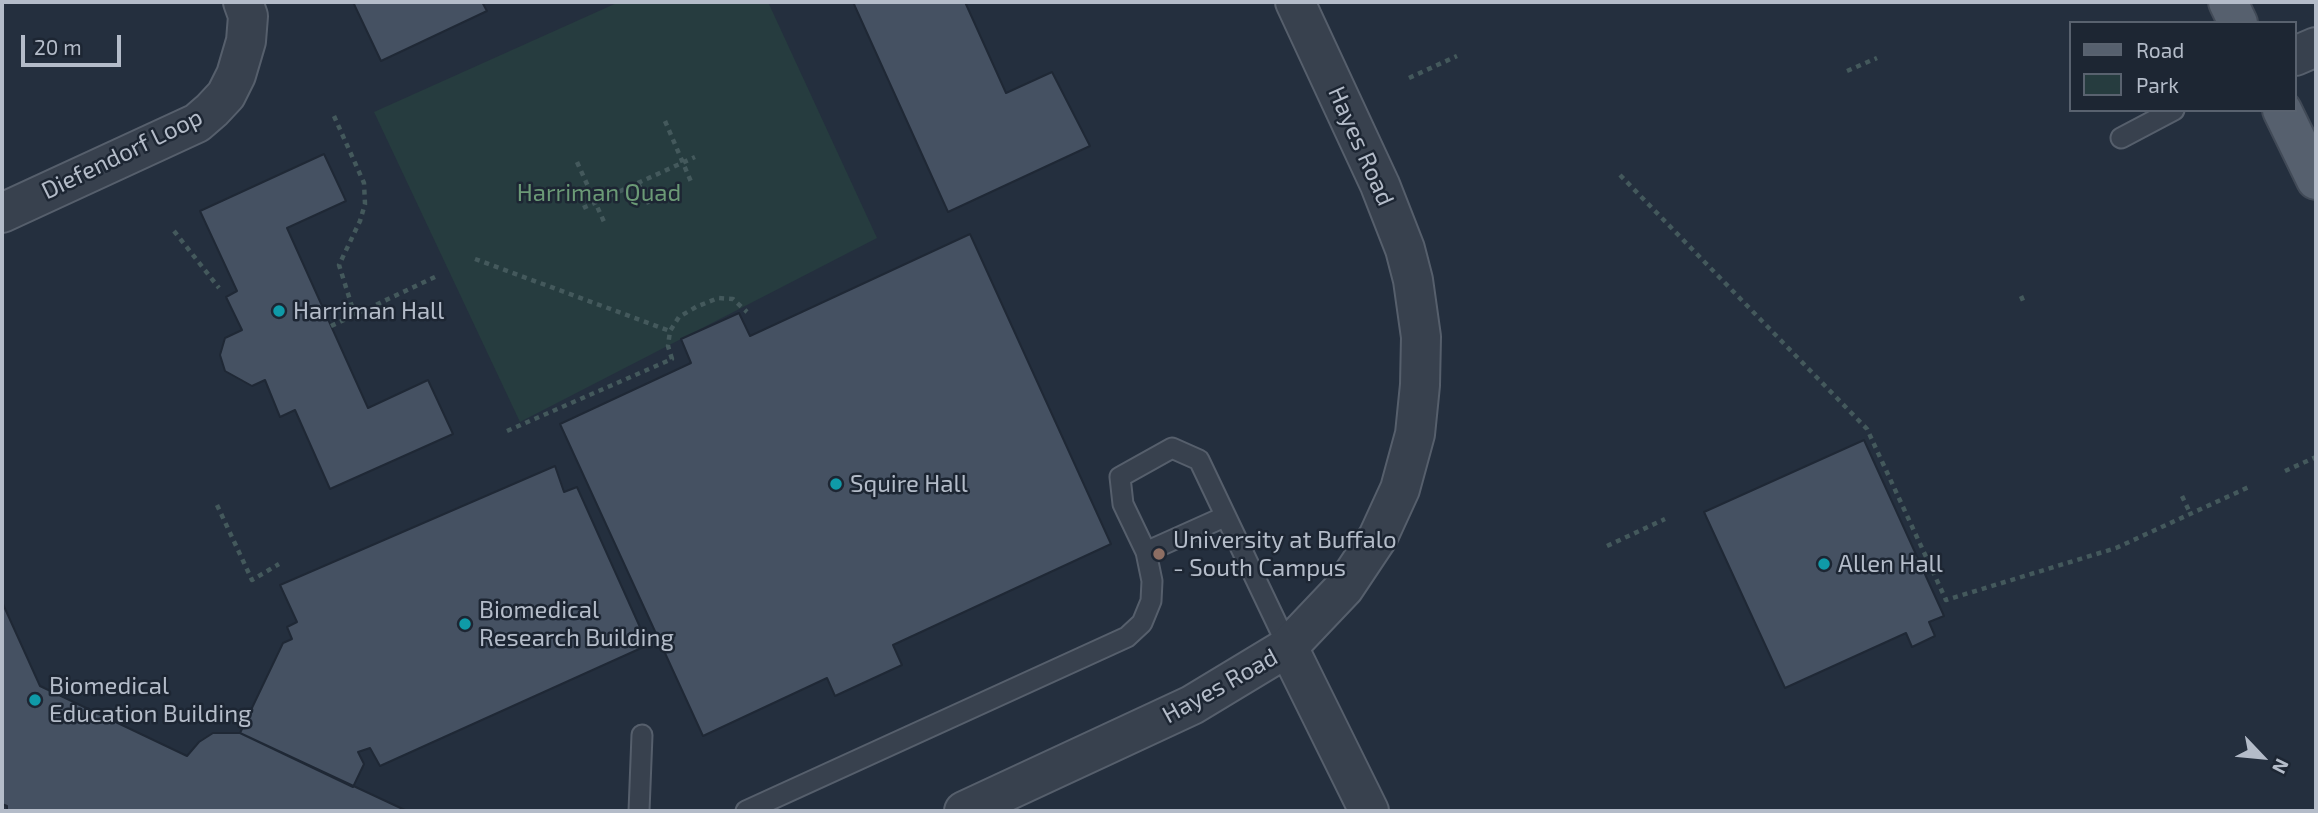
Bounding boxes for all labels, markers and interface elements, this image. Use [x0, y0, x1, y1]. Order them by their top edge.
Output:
scale bar [24, 21, 124, 65]
legend [2070, 21, 2297, 112]
text: 20 m [34, 34, 82, 59]
text: Road [2136, 37, 2184, 62]
text: Park [2136, 72, 2179, 97]
street label: Hayes Road [1322, 82, 1400, 210]
street label: Diefendorf Loop [37, 103, 207, 205]
park label: Harriman Quad [517, 179, 681, 207]
place label: Harriman Hall [293, 297, 444, 325]
marker: Harriman Hall [271, 303, 287, 319]
place label: Squire Hall [850, 470, 968, 498]
marker: Squire Hall [828, 476, 844, 492]
place label: University at Buffalo - South Campus [1173, 526, 1397, 582]
marker: University at Buffalo - South Campus [1151, 546, 1167, 562]
place label: Allen Hall [1838, 550, 1943, 578]
marker: Allen Hall [1816, 556, 1832, 572]
place label: Biomedical Research Building [479, 596, 674, 652]
marker: Biomedical Research Building [457, 616, 473, 632]
street label: Hayes Road [1157, 643, 1283, 729]
place label: Biomedical Education Building [49, 672, 251, 728]
marker: Biomedical Education Building [27, 692, 43, 708]
north arrow [2227, 722, 2297, 792]
text: N [2268, 755, 2295, 778]

